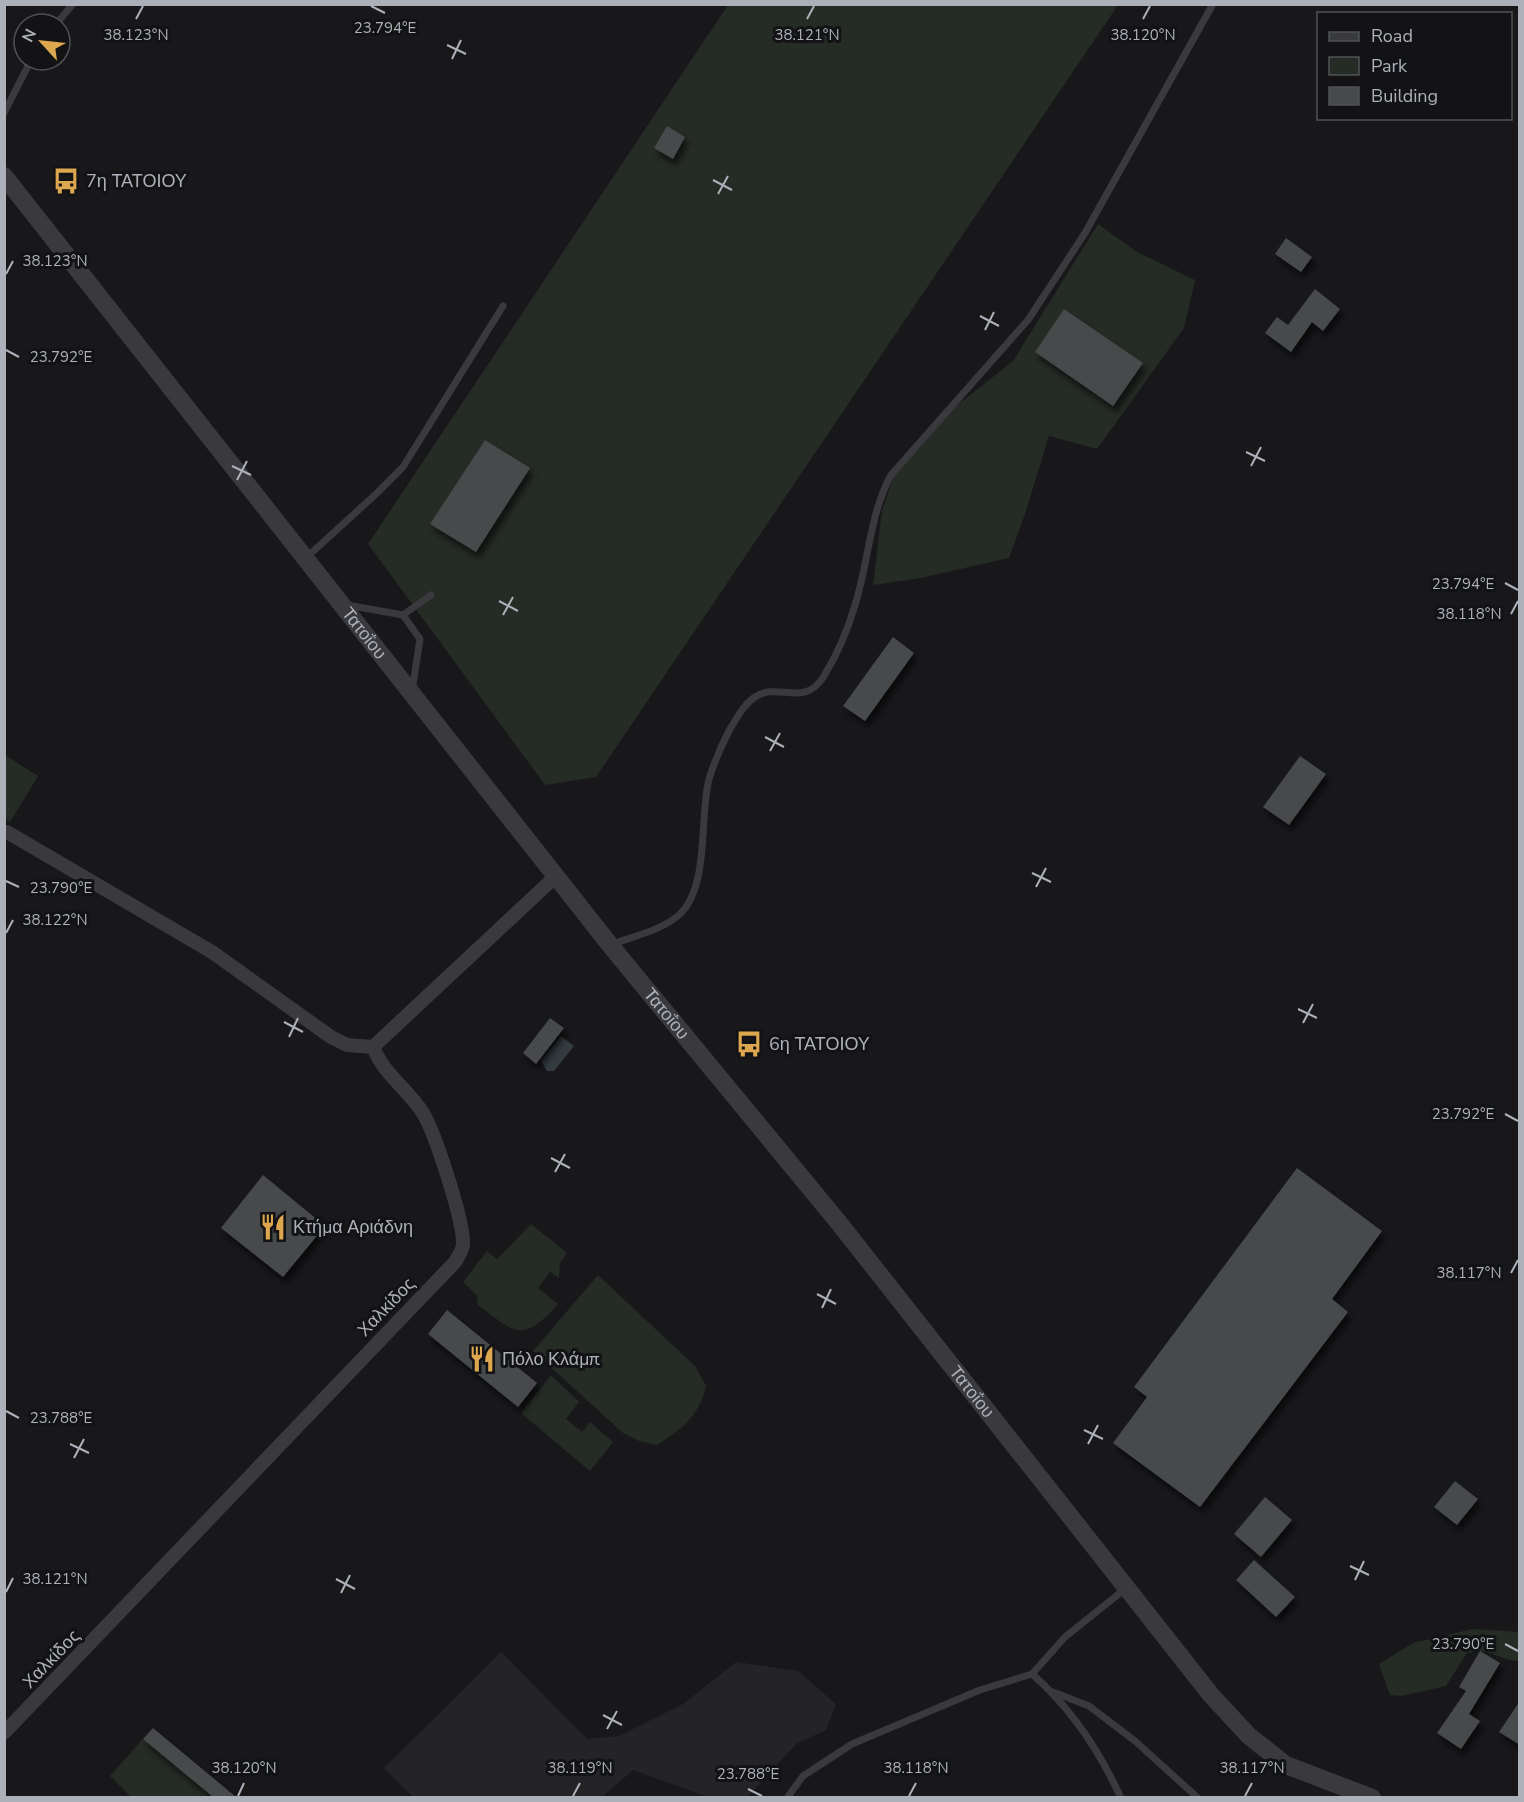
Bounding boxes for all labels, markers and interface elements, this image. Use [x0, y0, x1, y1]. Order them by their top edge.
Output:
north arrow [12, 12, 72, 72]
legend [1317, 12, 1512, 120]
text: 23.794°E [354, 18, 416, 38]
text: Road [1371, 24, 1413, 48]
text: N [17, 25, 42, 46]
text: 38.123°N [103, 25, 169, 45]
text: 38.121°N [774, 25, 840, 45]
text: 38.120°N [1110, 25, 1176, 45]
text: Park [1371, 54, 1408, 78]
text: Building [1371, 84, 1438, 108]
bus stop icon: 7η ΤΑΤΟΙΟΥ [51, 166, 81, 196]
place label: 7η ΤΑΤΟΙΟΥ [86, 169, 187, 193]
text: 38.123°N [22, 251, 88, 271]
text: 23.792°E [30, 347, 92, 367]
text: 23.794°E [1432, 574, 1494, 594]
street label: Τατοΐου [336, 602, 392, 664]
text: 38.118°N [1436, 604, 1502, 624]
text: 23.790°E [30, 878, 92, 898]
text: 38.122°N [22, 910, 88, 930]
street label: Τατοΐου [638, 983, 695, 1044]
bus stop icon: 6η ΤΑΤΟΙΟΥ [734, 1029, 764, 1059]
place label: 6η ΤΑΤΟΙΟΥ [769, 1032, 870, 1056]
text: 23.792°E [1432, 1104, 1494, 1124]
restaurant icon: Κτήμα Αριάδνη [258, 1212, 288, 1242]
place label: Κτήμα Αριάδνη [293, 1215, 413, 1239]
text: 38.117°N [1436, 1263, 1502, 1283]
street label: Χαλκίδος [352, 1272, 420, 1342]
restaurant icon: Πόλο Κλάμπ [467, 1344, 497, 1374]
place label: Πόλο Κλάμπ [502, 1347, 600, 1371]
street label: Τατοΐου [944, 1361, 1000, 1423]
text: 23.788°E [30, 1408, 92, 1428]
text: 38.121°N [22, 1569, 88, 1589]
street label: Χαλκίδος [17, 1624, 85, 1694]
text: 23.790°E [1432, 1634, 1494, 1654]
text: 38.120°N [211, 1758, 277, 1778]
text: 38.119°N [547, 1758, 613, 1778]
text: 38.118°N [883, 1758, 949, 1778]
text: 38.117°N [1219, 1758, 1285, 1778]
text: 23.788°E [717, 1764, 779, 1784]

